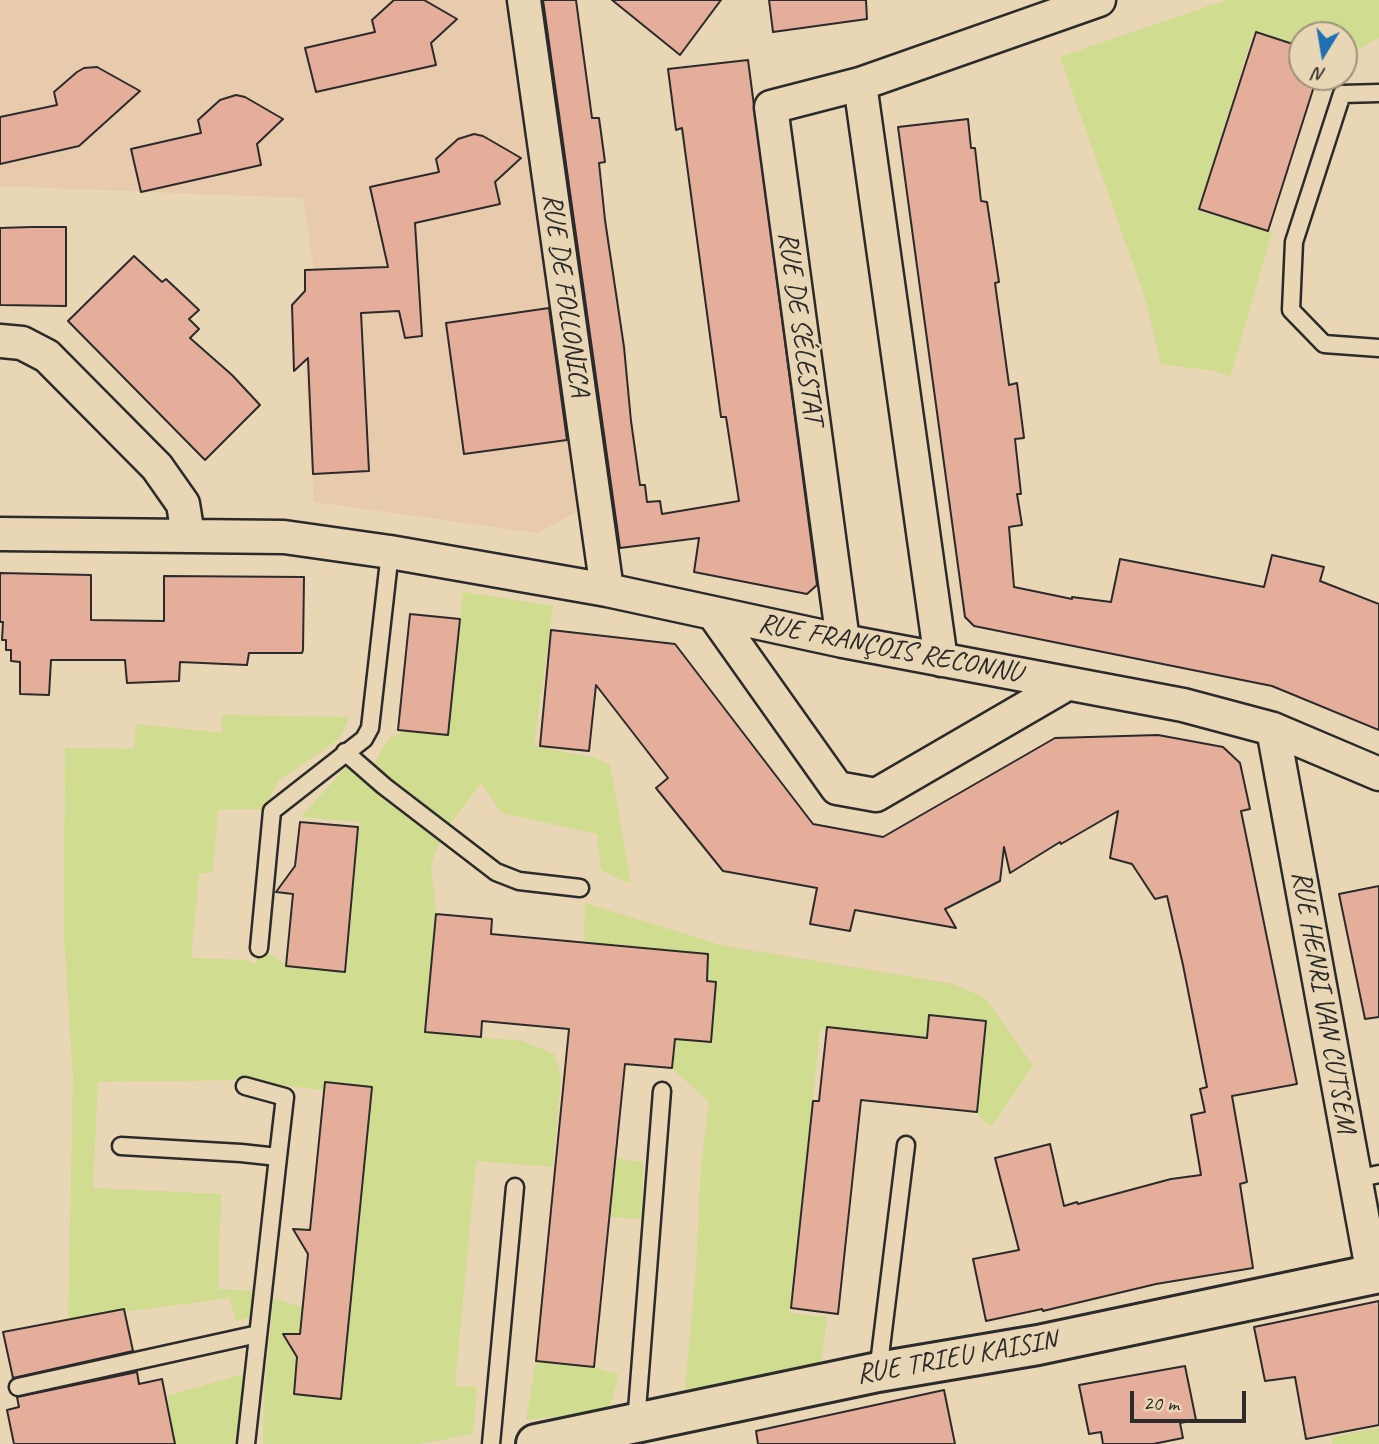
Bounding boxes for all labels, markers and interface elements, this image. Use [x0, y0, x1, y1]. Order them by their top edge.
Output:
north arrow [1288, 21, 1358, 91]
text: N [1311, 62, 1327, 88]
street label: RUE DE FOLLONICA [534, 191, 596, 399]
street label: RUE DE SÉLESTAT [770, 230, 830, 426]
street label: RUE FRANÇOIS RECONNU [756, 607, 1024, 691]
street label: RUE HENRI VAN CUTSEM [1283, 868, 1363, 1136]
street label: RUE TRIEU KAISIN [854, 1324, 1060, 1392]
scale bar [1134, 1378, 1250, 1422]
text: 20 m [1143, 1390, 1179, 1416]

